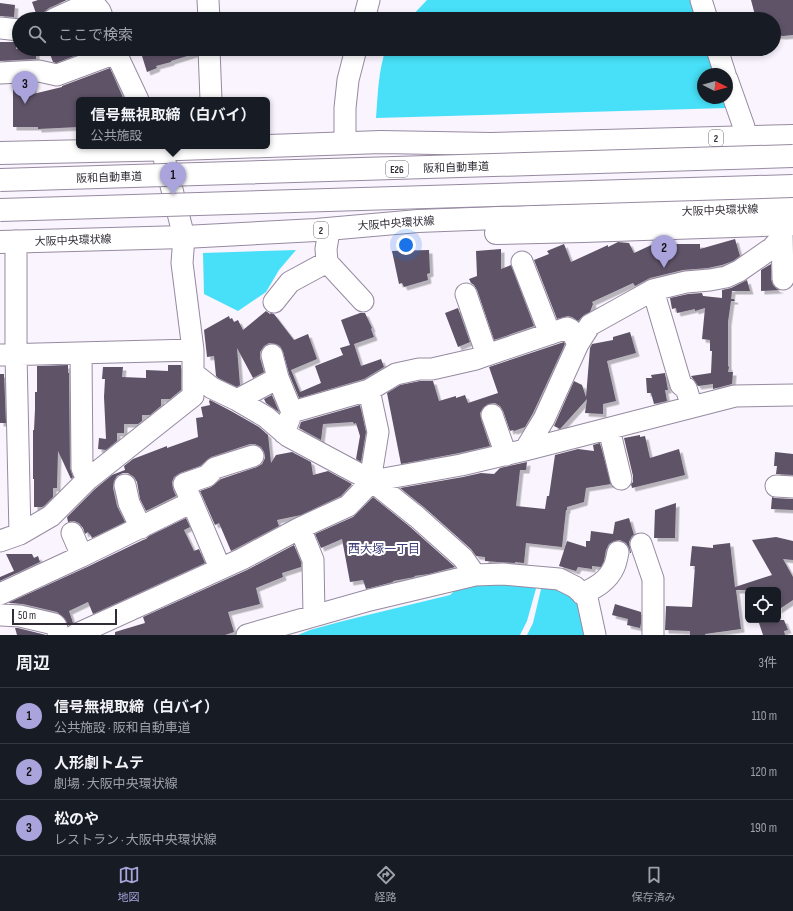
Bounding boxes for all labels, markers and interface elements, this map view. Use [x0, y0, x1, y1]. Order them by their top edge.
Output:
search box [12, 12, 781, 56]
icon: search [26, 23, 48, 45]
text: ここで検索 [58, 26, 133, 45]
north arrow [697, 68, 733, 104]
pin: 3 [12, 71, 38, 104]
popup [76, 97, 270, 149]
text: 信号無視取締（白バイ） [90, 106, 256, 125]
text: 公共施設 [90, 128, 143, 144]
road number: 2 [709, 130, 723, 146]
street label: 阪和自動車道 [423, 160, 489, 175]
road number: E26 [386, 161, 408, 177]
pin: 1 [160, 162, 186, 195]
street label: 阪和自動車道 [76, 170, 142, 185]
street label: 大阪中央環状線 [681, 203, 759, 218]
street label: 大阪中央環状線 [357, 214, 435, 233]
road number: 2 [314, 222, 328, 238]
street label: 大阪中央環状線 [34, 233, 112, 248]
your location [396, 235, 416, 255]
pin: 2 [651, 235, 677, 268]
district label: 西大塚一丁目 [348, 542, 420, 557]
map controls [745, 587, 781, 623]
button: locate [745, 587, 781, 623]
scale bar [12, 607, 117, 626]
text: 50 m [18, 609, 36, 622]
text: 周辺 [16, 654, 50, 674]
text: 3件 [759, 655, 777, 671]
text: 信号無視取締（白バイ） [54, 698, 219, 717]
text: 1 [26, 708, 32, 724]
text: 110 m [752, 708, 777, 724]
text: 公共施設 · 阪和自動車道 [54, 720, 191, 736]
text: 人形劇トムテ [54, 754, 144, 773]
text: 2 [26, 764, 32, 780]
text: 120 m [751, 764, 777, 780]
text: 劇場 · 大阪中央環状線 [54, 776, 178, 792]
text: 松のや [54, 810, 99, 829]
text: 3 [26, 820, 32, 836]
text: 190 m [750, 820, 777, 836]
text: レストラン · 大阪中央環状線 [54, 832, 217, 848]
tab: 地図 [118, 864, 140, 904]
tab: 経路 [375, 864, 397, 904]
tab: 保存済み [632, 864, 676, 904]

